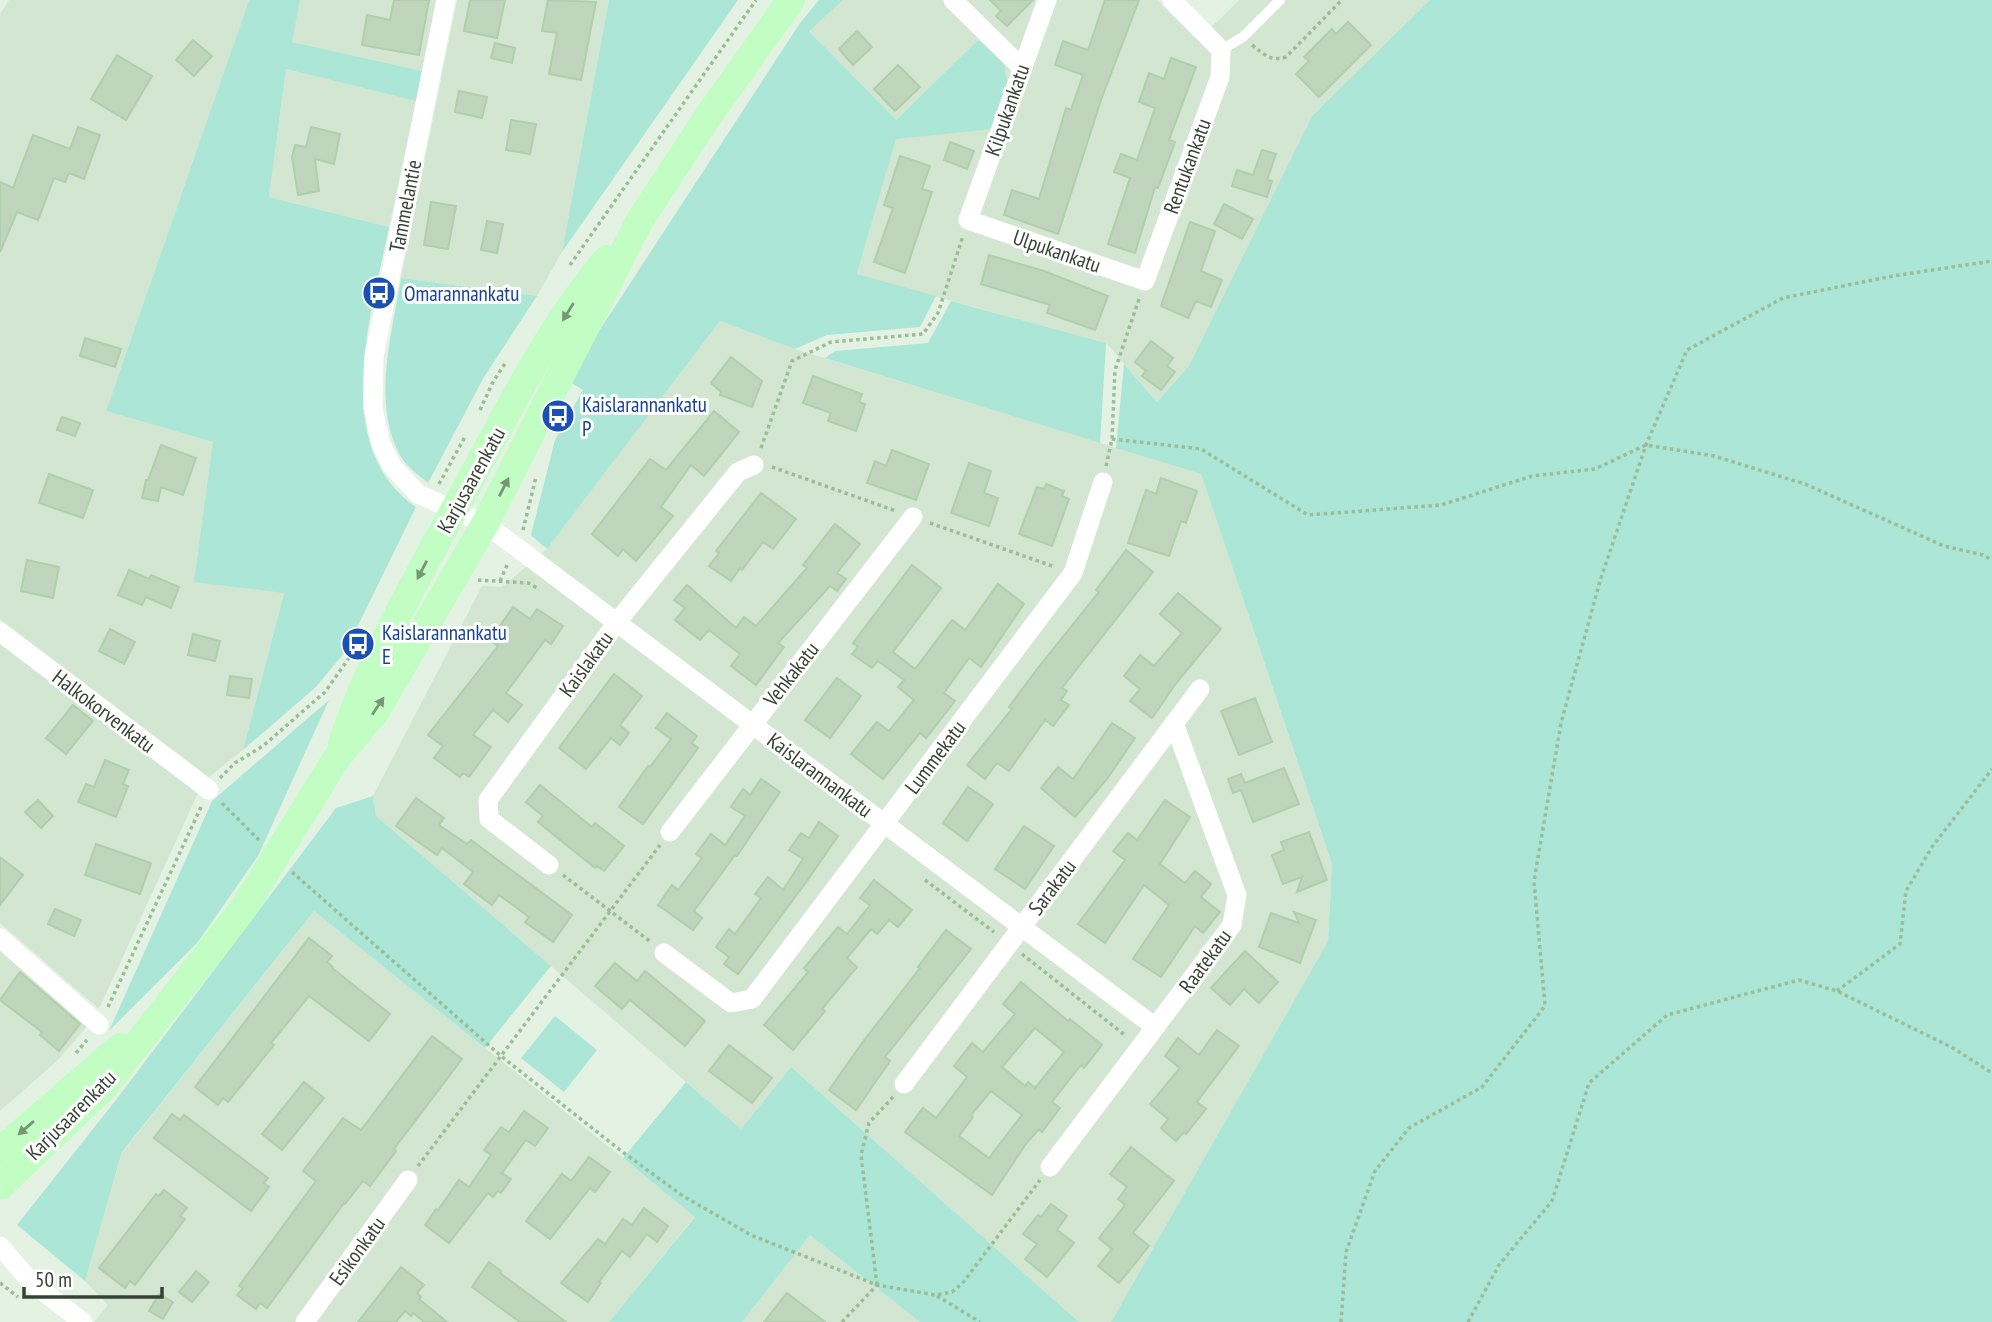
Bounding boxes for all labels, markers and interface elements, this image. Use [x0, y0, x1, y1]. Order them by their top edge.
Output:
street label: Kilpukankatu [979, 61, 1035, 159]
street label: Rentukankatu [1157, 115, 1217, 217]
street label: Tammelantie [383, 158, 427, 254]
street label: Ulpukankatu [1009, 223, 1105, 279]
bus stop icon: Omarannankatu [360, 274, 398, 312]
place label: Omarannankatu [404, 280, 519, 307]
one-way arrow [562, 303, 575, 322]
place label: Kaislarannankatu P [582, 391, 707, 442]
bus stop icon: Kaislarannankatu P [539, 397, 577, 435]
street label: Karjusaarenkatu [431, 422, 511, 538]
one-way arrow [498, 477, 509, 497]
one-way arrow [416, 560, 427, 580]
place label: Kaislarannankatu E [382, 619, 507, 670]
bus stop icon: Kaislarannankatu E [339, 625, 377, 663]
street label: Kaislakatu [553, 626, 619, 702]
street label: Vehkakatu [757, 636, 825, 712]
street label: Halkokorvenkatu [47, 664, 161, 758]
one-way arrow [372, 696, 385, 716]
street label: Lummekatu [899, 715, 971, 799]
street label: Kaislarannankatu [762, 727, 878, 823]
street label: Sarakatu [1022, 854, 1082, 920]
street label: Raatekatu [1173, 924, 1237, 998]
street label: Karjusaarenkatu [20, 1064, 122, 1166]
one-way arrow [17, 1120, 35, 1136]
street label: Esikonkatu [323, 1211, 391, 1291]
scale bar [24, 1256, 163, 1300]
text: 50 m [35, 1266, 72, 1293]

